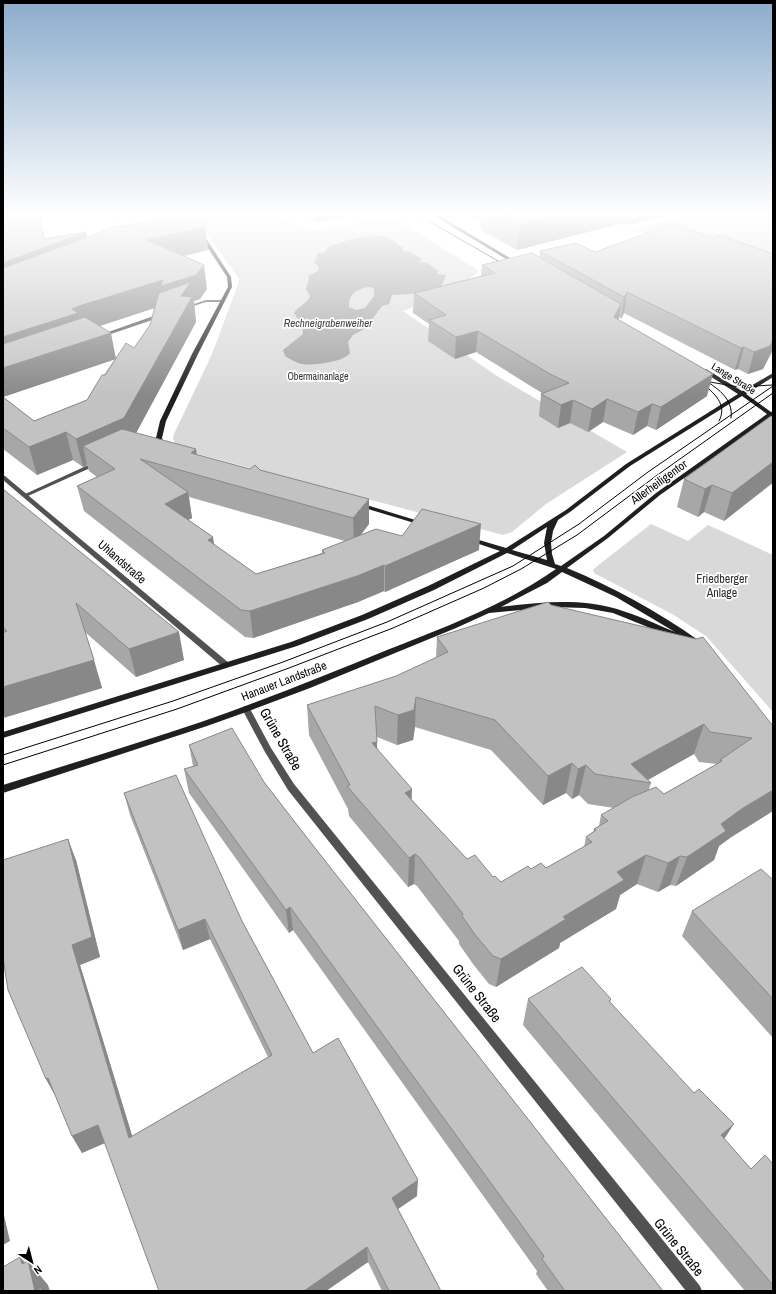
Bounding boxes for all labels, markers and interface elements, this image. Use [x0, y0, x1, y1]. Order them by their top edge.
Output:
water label: Rechneigrabenweiher [284, 316, 373, 330]
street label: Lange Straße [709, 360, 759, 397]
park label: Obermainanlage [287, 370, 349, 383]
street label: Allerheiligentor [627, 456, 691, 509]
street label: Uhlandstraße [94, 537, 150, 587]
park label: Friedberger Anlage [696, 571, 748, 601]
street label: Hanauer Landstraße [239, 657, 329, 705]
street label: Grüne Straße [256, 704, 306, 774]
street label: Grüne Straße [448, 960, 506, 1026]
street label: Grüne Straße [650, 1214, 708, 1280]
north arrow [12, 1242, 52, 1282]
text: N [31, 1263, 45, 1278]

